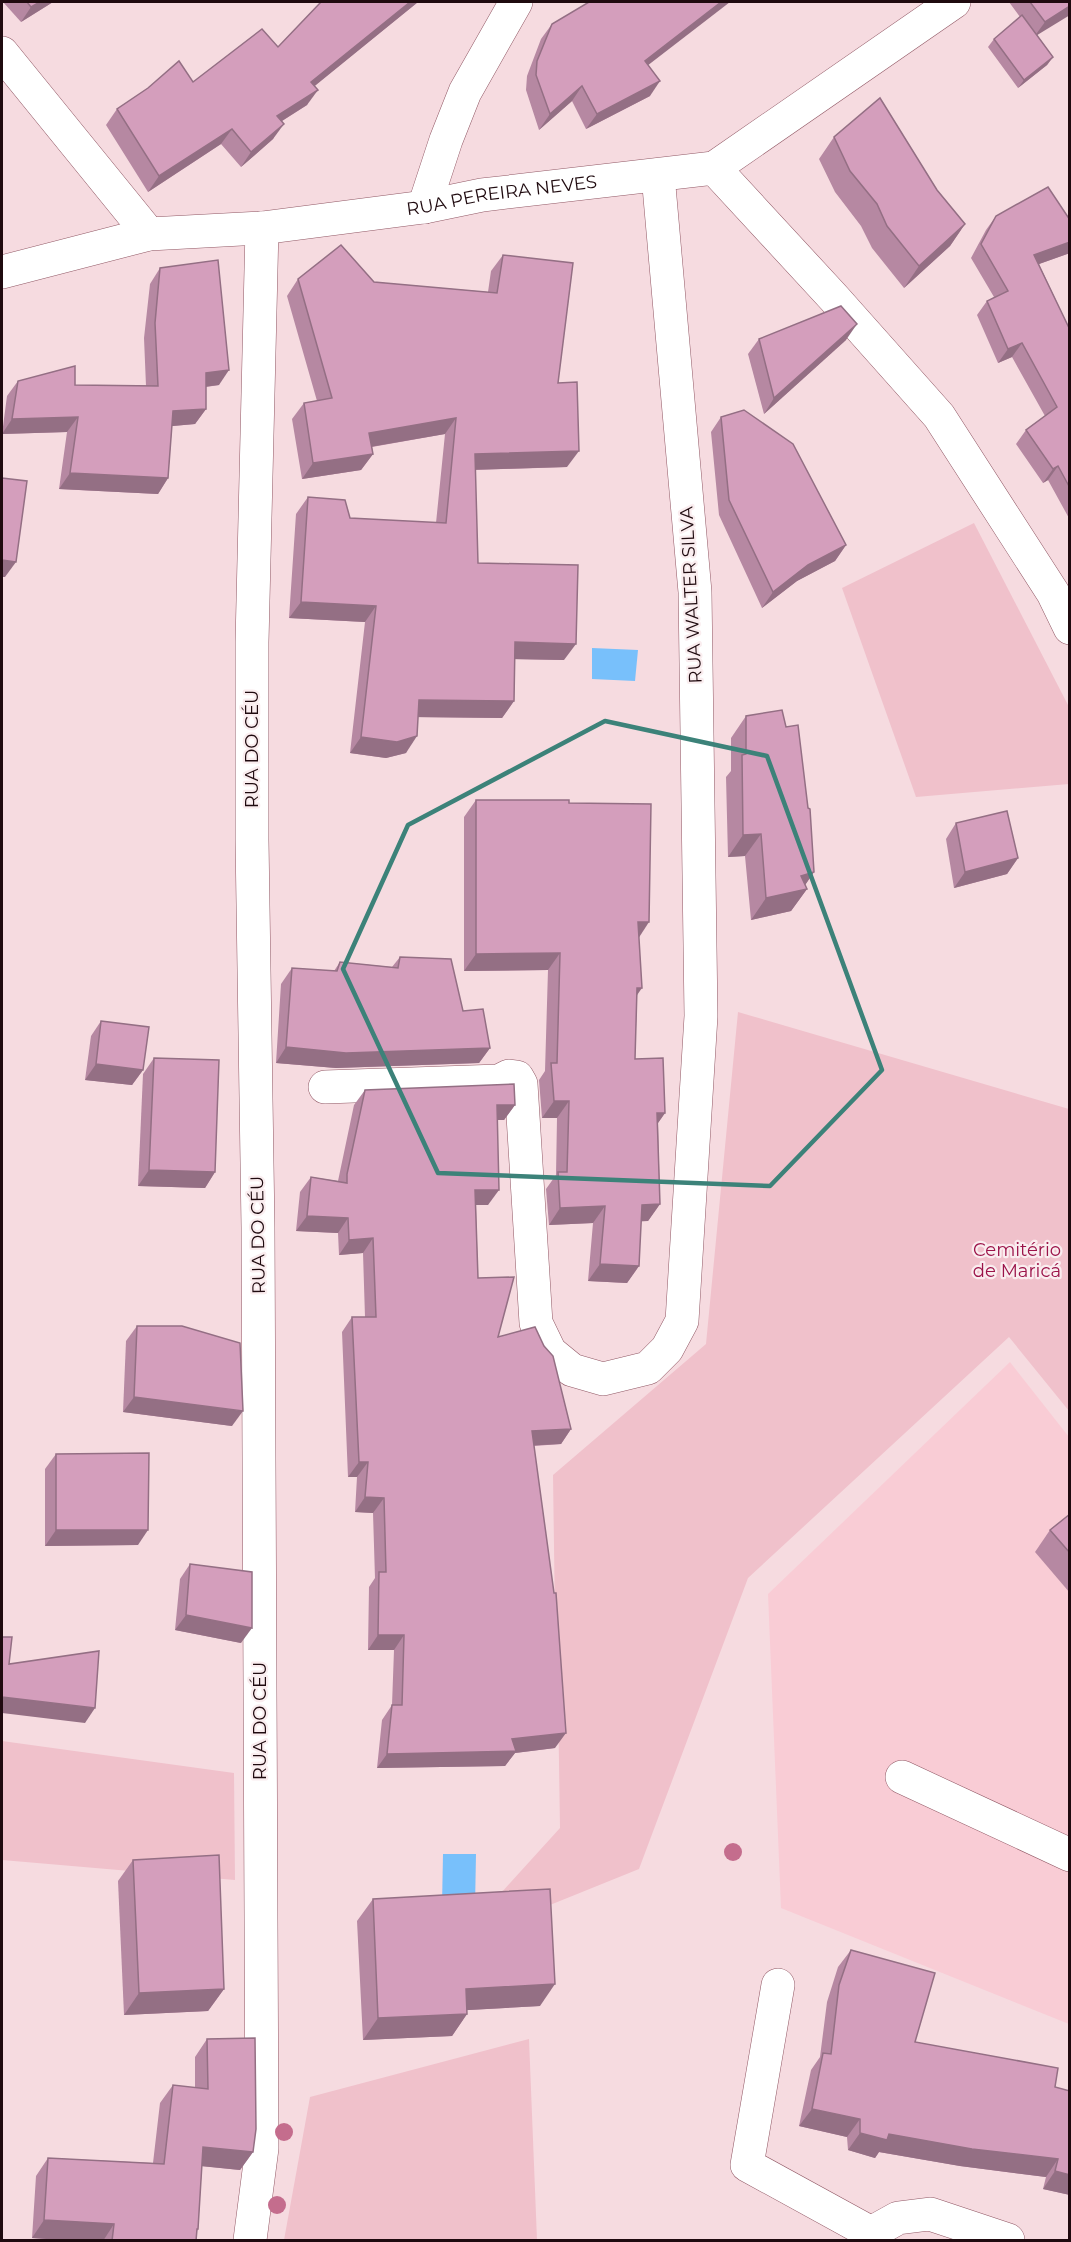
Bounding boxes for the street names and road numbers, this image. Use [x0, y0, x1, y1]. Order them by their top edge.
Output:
street label: RUA PEREIRA NEVES [405, 171, 598, 220]
street label: RUA WALTER SILVA [675, 506, 707, 684]
street label: RUA DO CÉU [241, 690, 263, 808]
street label: RUA DO CÉU [246, 1176, 270, 1294]
street label: RUA DO CÉU [249, 1662, 271, 1780]

